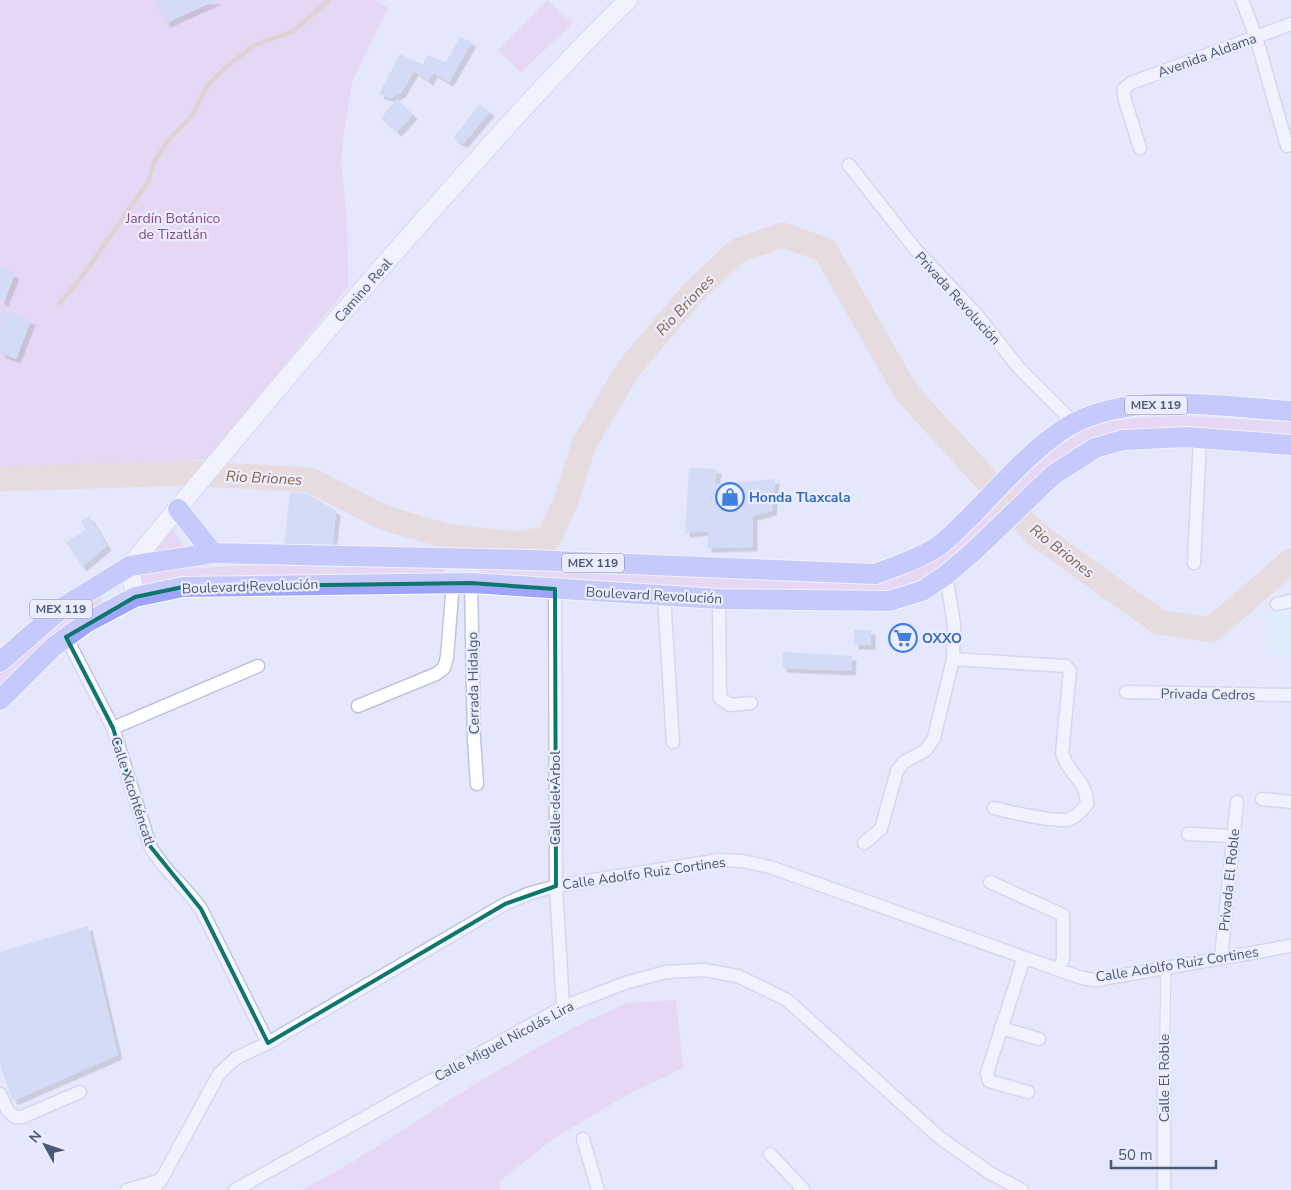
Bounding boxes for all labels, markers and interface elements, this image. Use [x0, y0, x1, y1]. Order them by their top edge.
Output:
street label: Avenida Aldama [1155, 29, 1259, 82]
park label: Jardín Botánico de Tizatlán [125, 209, 221, 244]
street label: Privada Revolución [911, 248, 1005, 349]
street label: Camino Real [330, 253, 397, 327]
water label: Rio Briones [652, 270, 718, 340]
road number: MEX 119 [1125, 396, 1187, 414]
water label: Rio Briones [225, 466, 303, 490]
shop icon: Honda Tlaxcala [715, 482, 745, 512]
place label: Honda Tlaxcala [749, 488, 851, 507]
water label: Rio Briones [1026, 519, 1098, 583]
road number: MEX 119 [562, 554, 624, 572]
street label: Boulevard Revolución [181, 575, 319, 598]
street label: Boulevard Revolución [585, 582, 723, 609]
road number: MEX 119 [30, 600, 92, 618]
supermarket icon: OXXO [888, 623, 918, 653]
place label: OXXO [922, 629, 962, 648]
street label: Cerrada Hidalgo [463, 631, 484, 734]
street label: Privada Cedros [1161, 684, 1256, 705]
street label: Calle Xicohténcatl [106, 734, 159, 849]
street label: Calle del Árbol [546, 750, 565, 845]
street label: Privada El Roble [1215, 828, 1244, 932]
street label: Calle Adolfo Ruiz Cortines [561, 853, 727, 894]
street label: Calle Adolfo Ruiz Cortines [1094, 942, 1260, 987]
street label: Calle Miguel Nicolás Lira [431, 997, 577, 1086]
street label: Calle El Roble [1155, 1034, 1174, 1122]
north arrow [20, 1120, 70, 1170]
text: N [25, 1127, 46, 1147]
scale bar [1111, 1138, 1216, 1170]
text: 50 m [1118, 1145, 1153, 1165]

